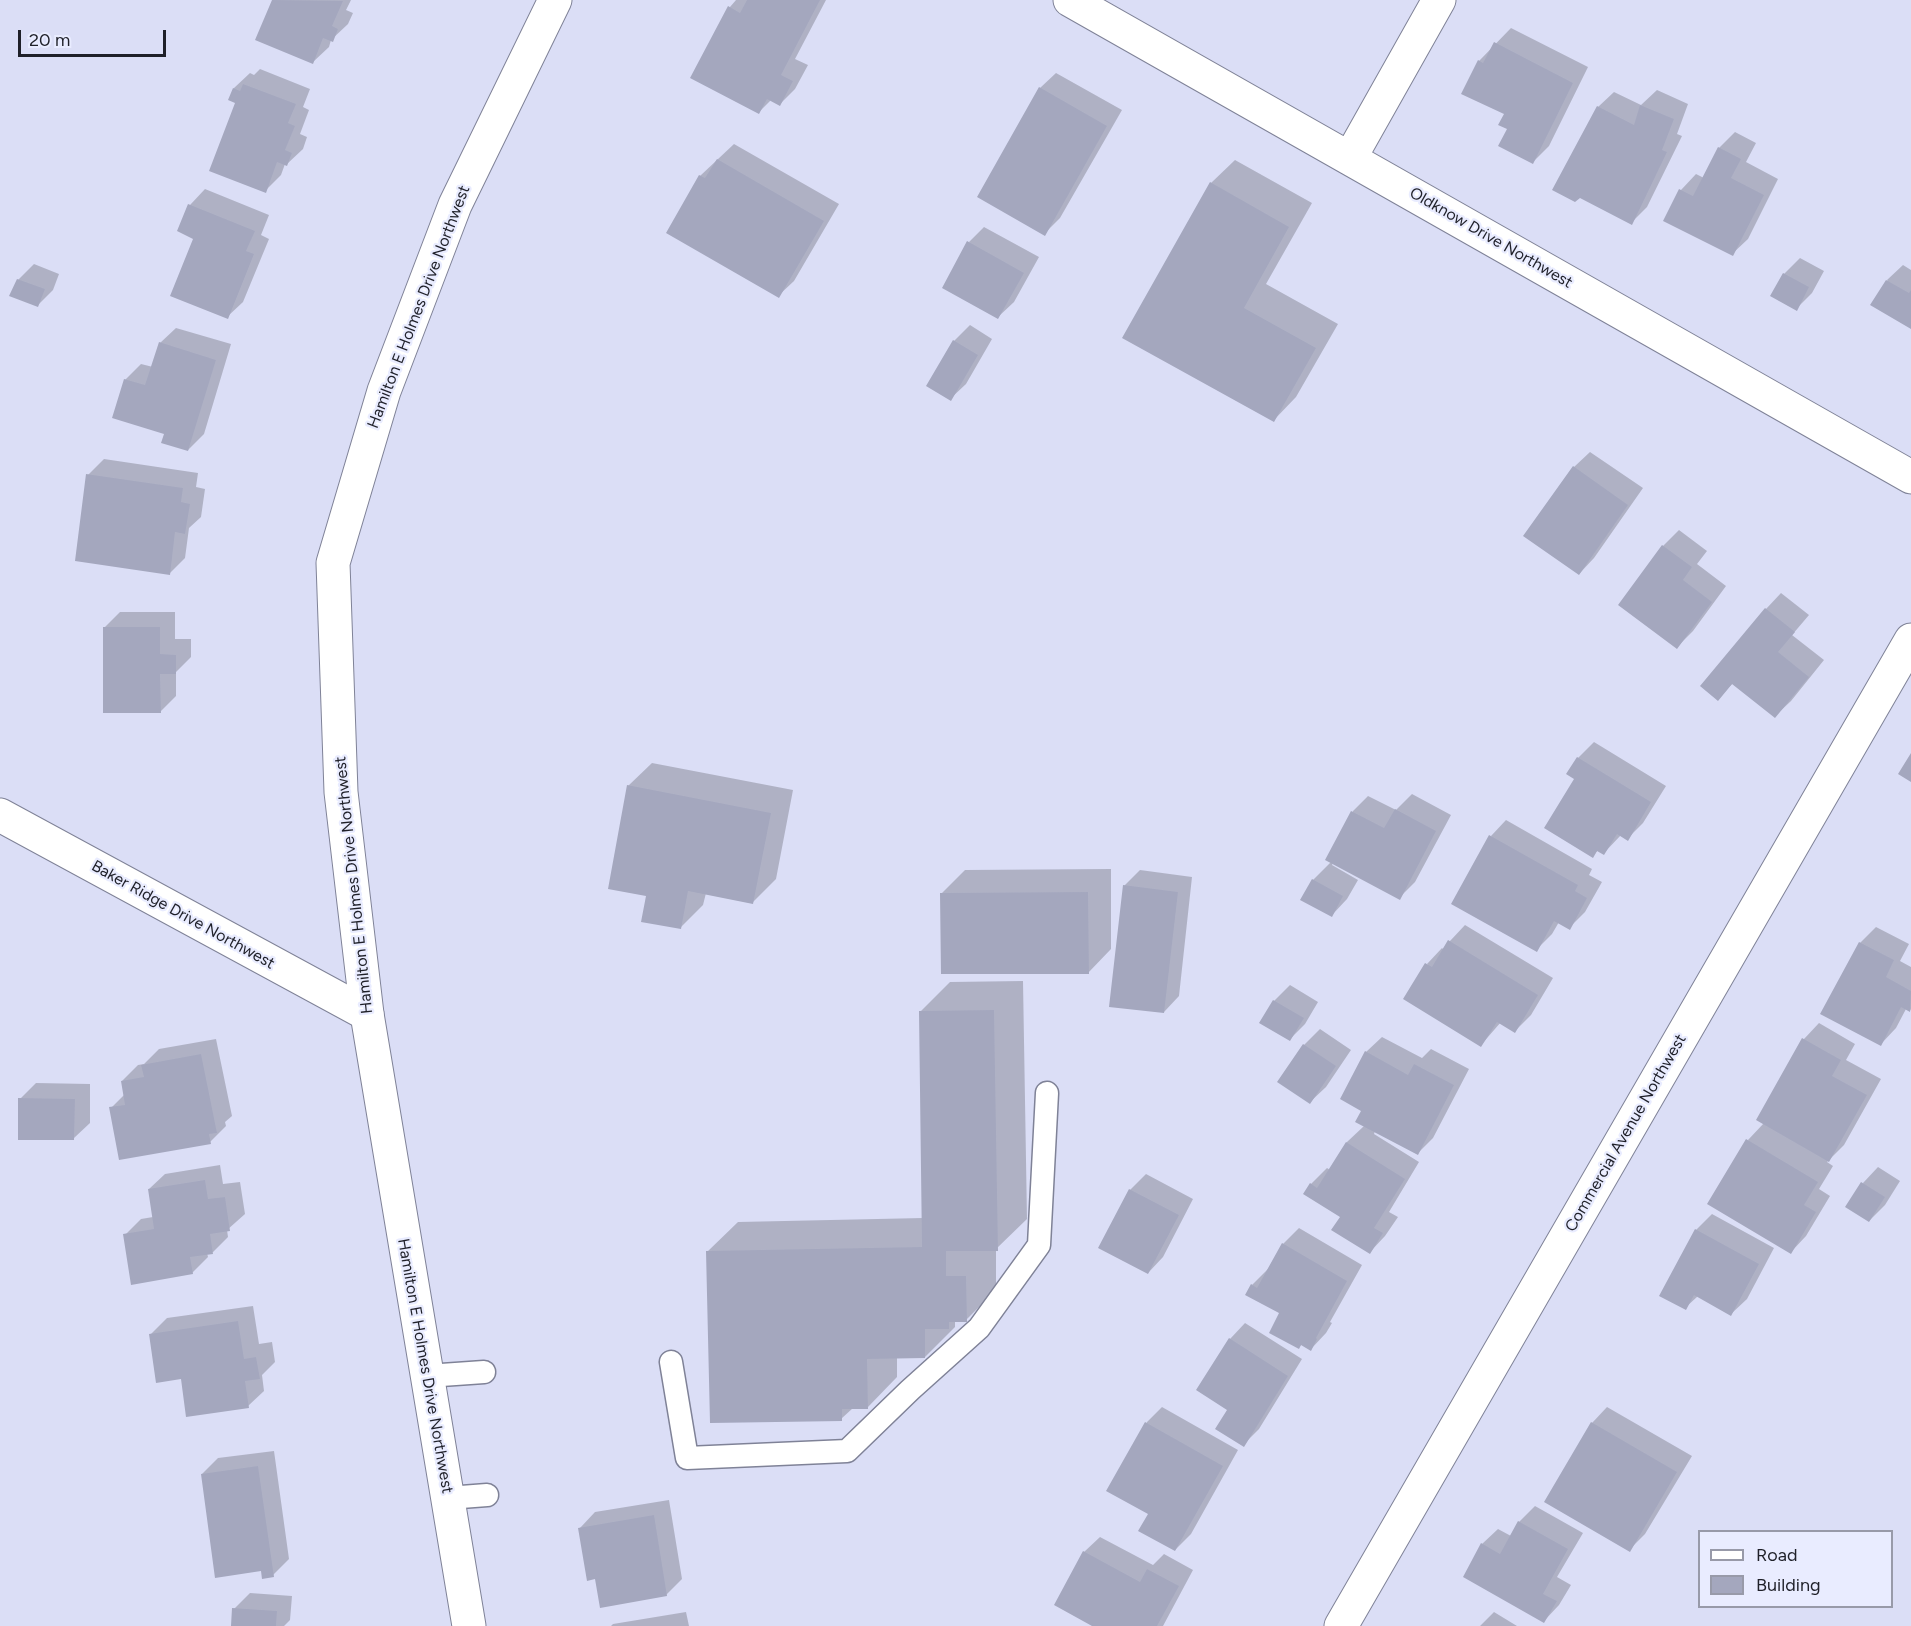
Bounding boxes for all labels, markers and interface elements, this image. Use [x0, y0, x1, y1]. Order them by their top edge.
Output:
scale bar [21, 18, 170, 56]
text: 20 m [29, 29, 70, 51]
street label: Hamilton E Holmes Drive Northwest [364, 183, 474, 431]
street label: Oldknow Drive Northwest [1406, 183, 1576, 293]
street label: Hamilton E Holmes Drive Northwest [331, 755, 377, 1015]
street label: Baker Ridge Drive Northwest [88, 857, 278, 973]
street label: Commercial Avenue Northwest [1561, 1031, 1691, 1235]
street label: Hamilton E Holmes Drive Northwest [393, 1237, 457, 1495]
legend [1698, 1530, 1893, 1608]
text: Road [1756, 1544, 1797, 1566]
text: Building [1756, 1574, 1821, 1596]

